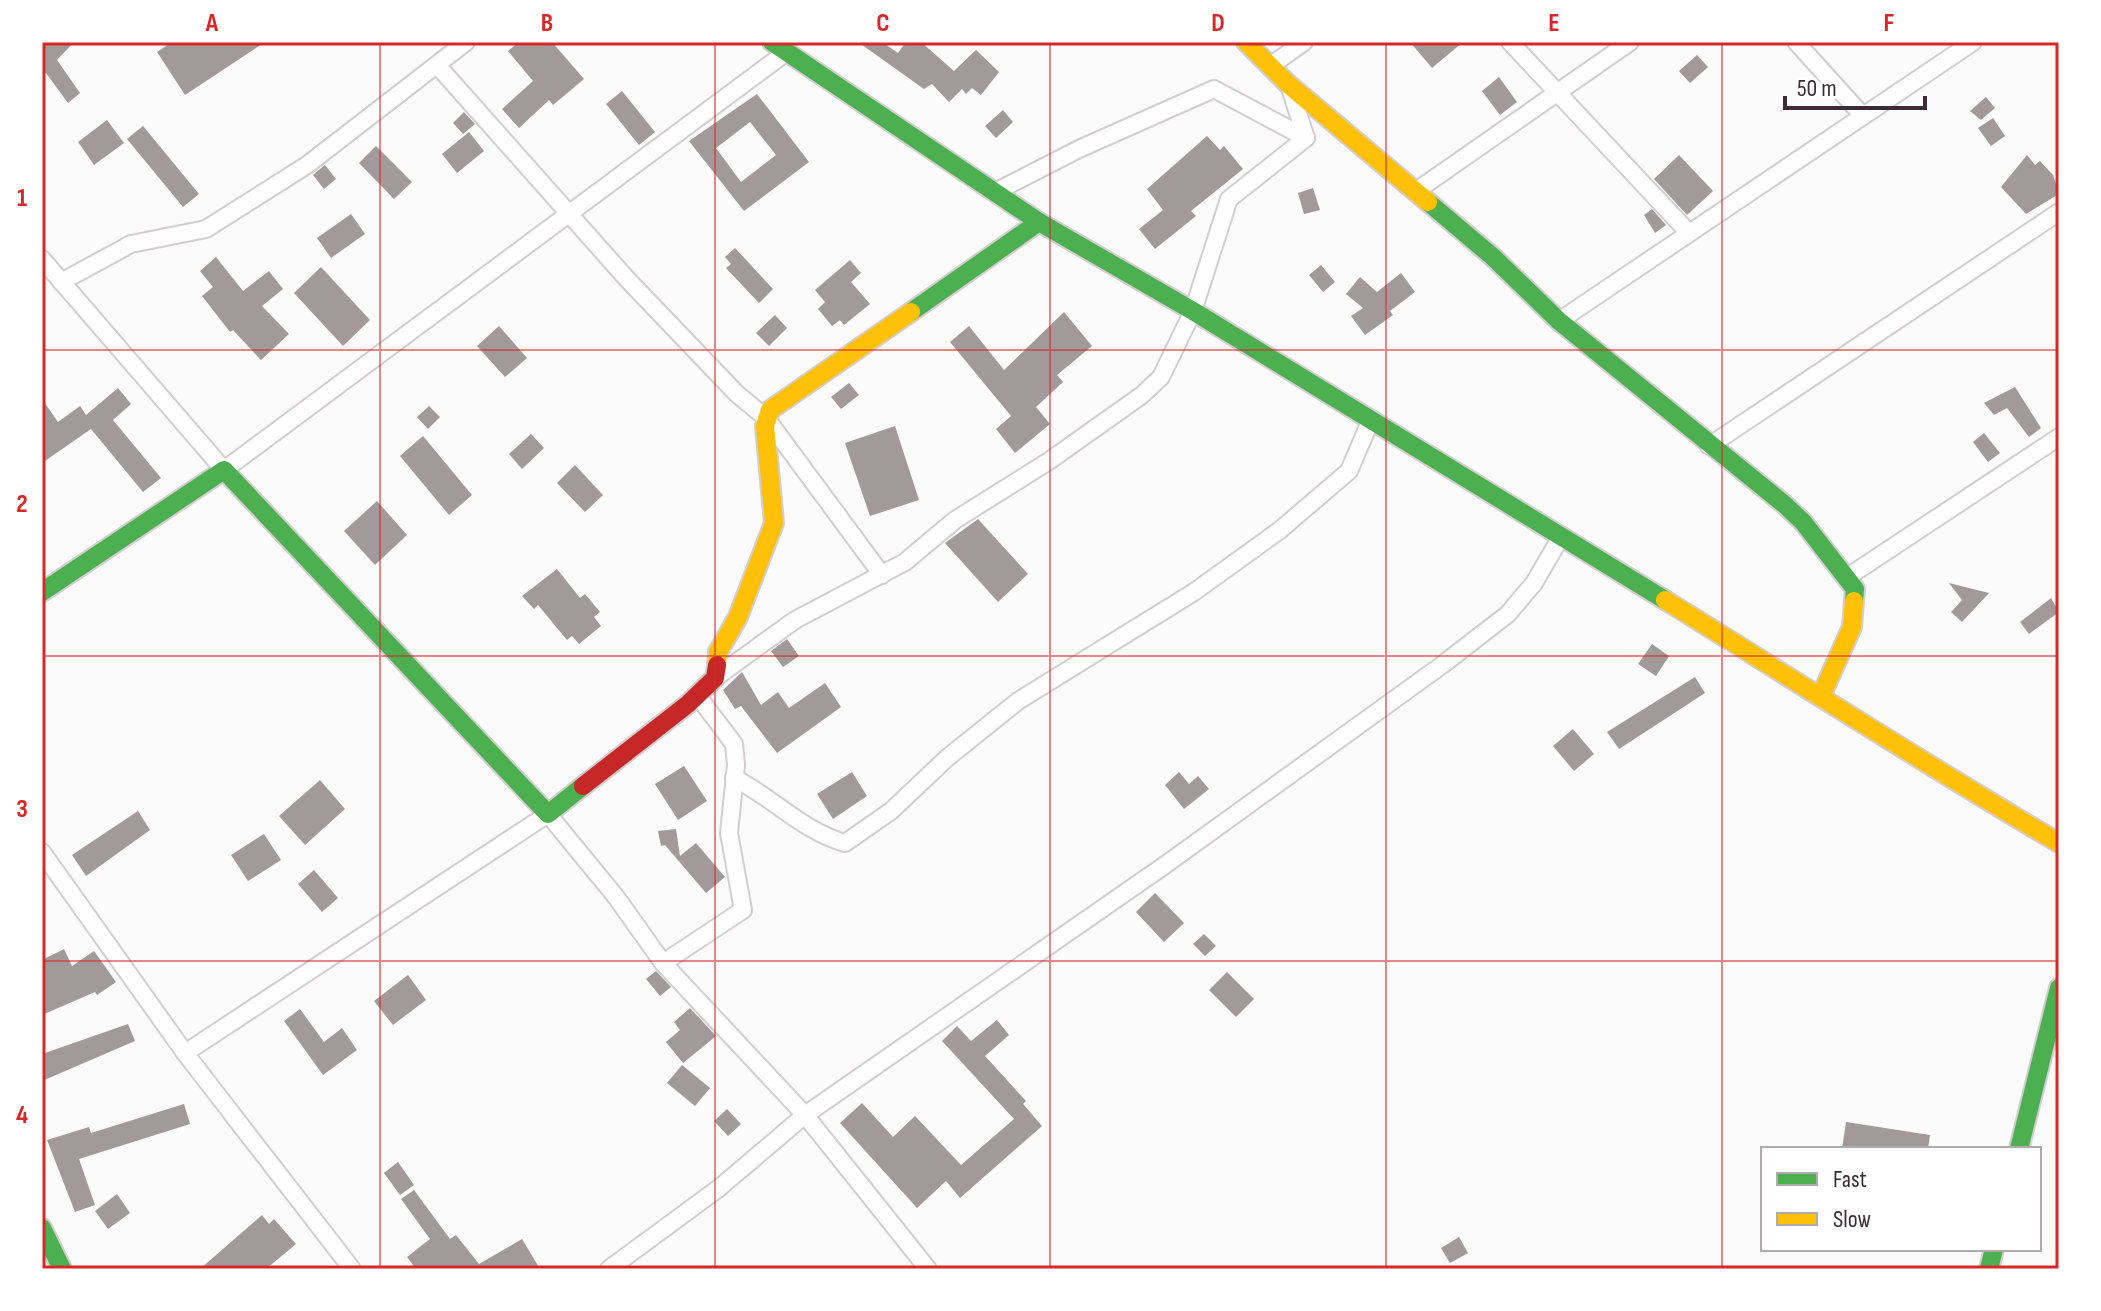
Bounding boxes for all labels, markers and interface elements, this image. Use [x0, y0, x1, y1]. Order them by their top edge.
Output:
text: A [205, 8, 219, 39]
text: B [541, 8, 553, 39]
text: C [876, 8, 890, 39]
text: D [1211, 8, 1225, 39]
text: E [1548, 8, 1560, 39]
text: F [1884, 8, 1895, 39]
scale bar [1785, 60, 1925, 110]
text: 50 m [1797, 74, 1837, 103]
text: 1 [17, 183, 27, 214]
text: 2 [16, 489, 28, 520]
text: 3 [16, 794, 28, 825]
text: 4 [16, 1100, 28, 1131]
legend [1761, 1147, 2041, 1251]
text: Fast [1833, 1165, 1867, 1194]
text: Slow [1833, 1205, 1871, 1234]

